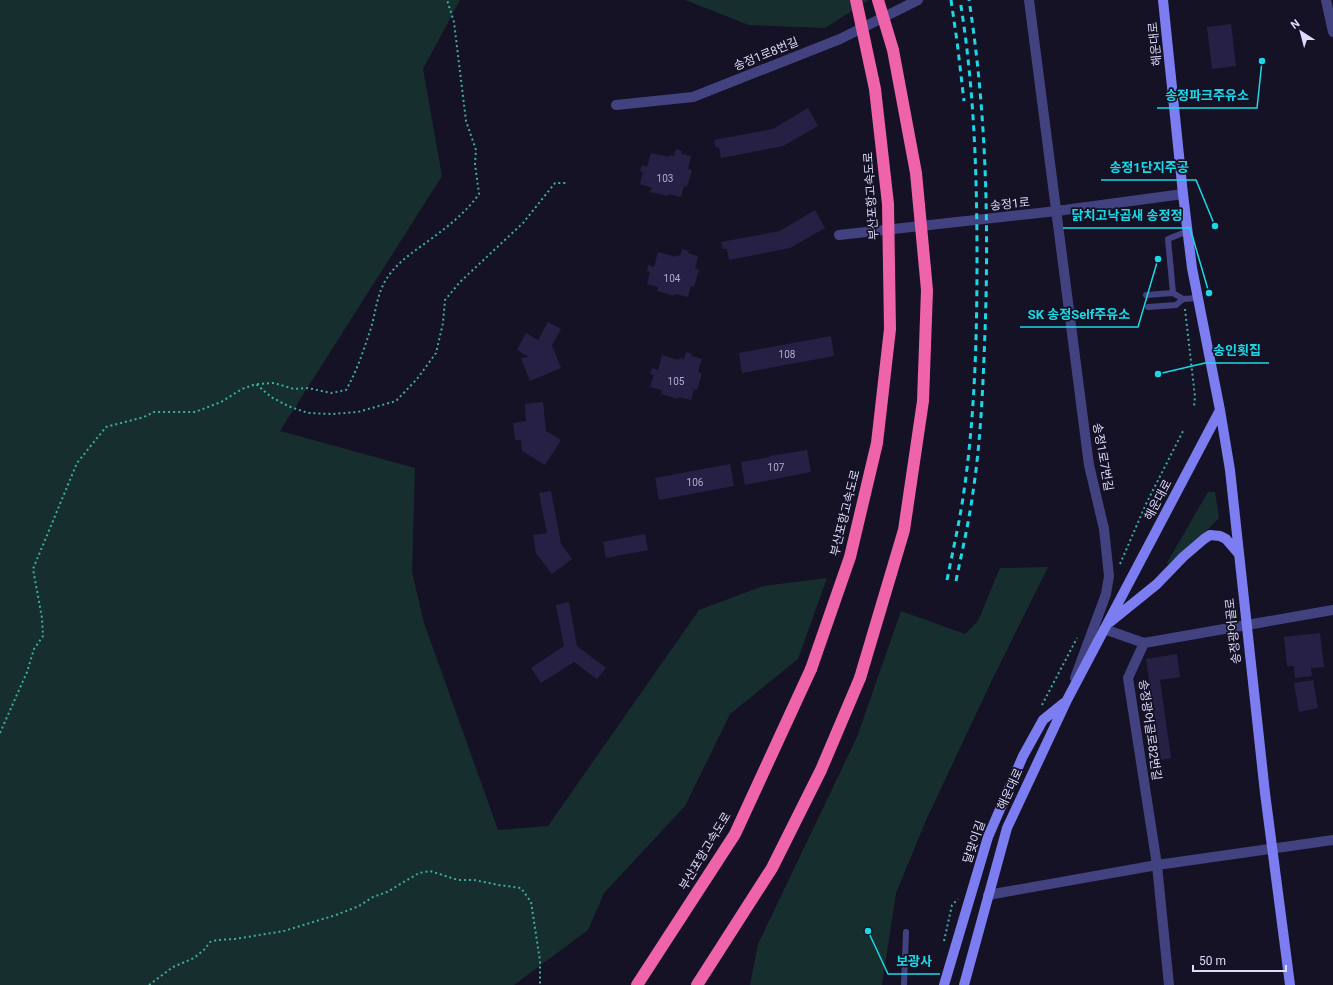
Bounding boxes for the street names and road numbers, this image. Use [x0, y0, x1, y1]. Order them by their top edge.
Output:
street label: 해운대로 [1146, 21, 1164, 67]
street label: 송정1로8번길 [732, 35, 800, 73]
street label: 부산포항고속도로 [861, 151, 881, 241]
street label: 송정1로 [989, 195, 1031, 213]
street label: 송정1로7번길 [1090, 422, 1116, 492]
street label: 부산포항고속도로 [828, 468, 862, 558]
street label: 해운대로 [1141, 477, 1175, 523]
street label: 송정광어골로 [1223, 597, 1243, 665]
street label: 송정광어골로82번길 [1136, 679, 1164, 781]
street label: 해운대로 [994, 766, 1026, 812]
street label: 부산포항고속도로 [676, 810, 734, 892]
street label: 달맞이길 [960, 819, 988, 865]

